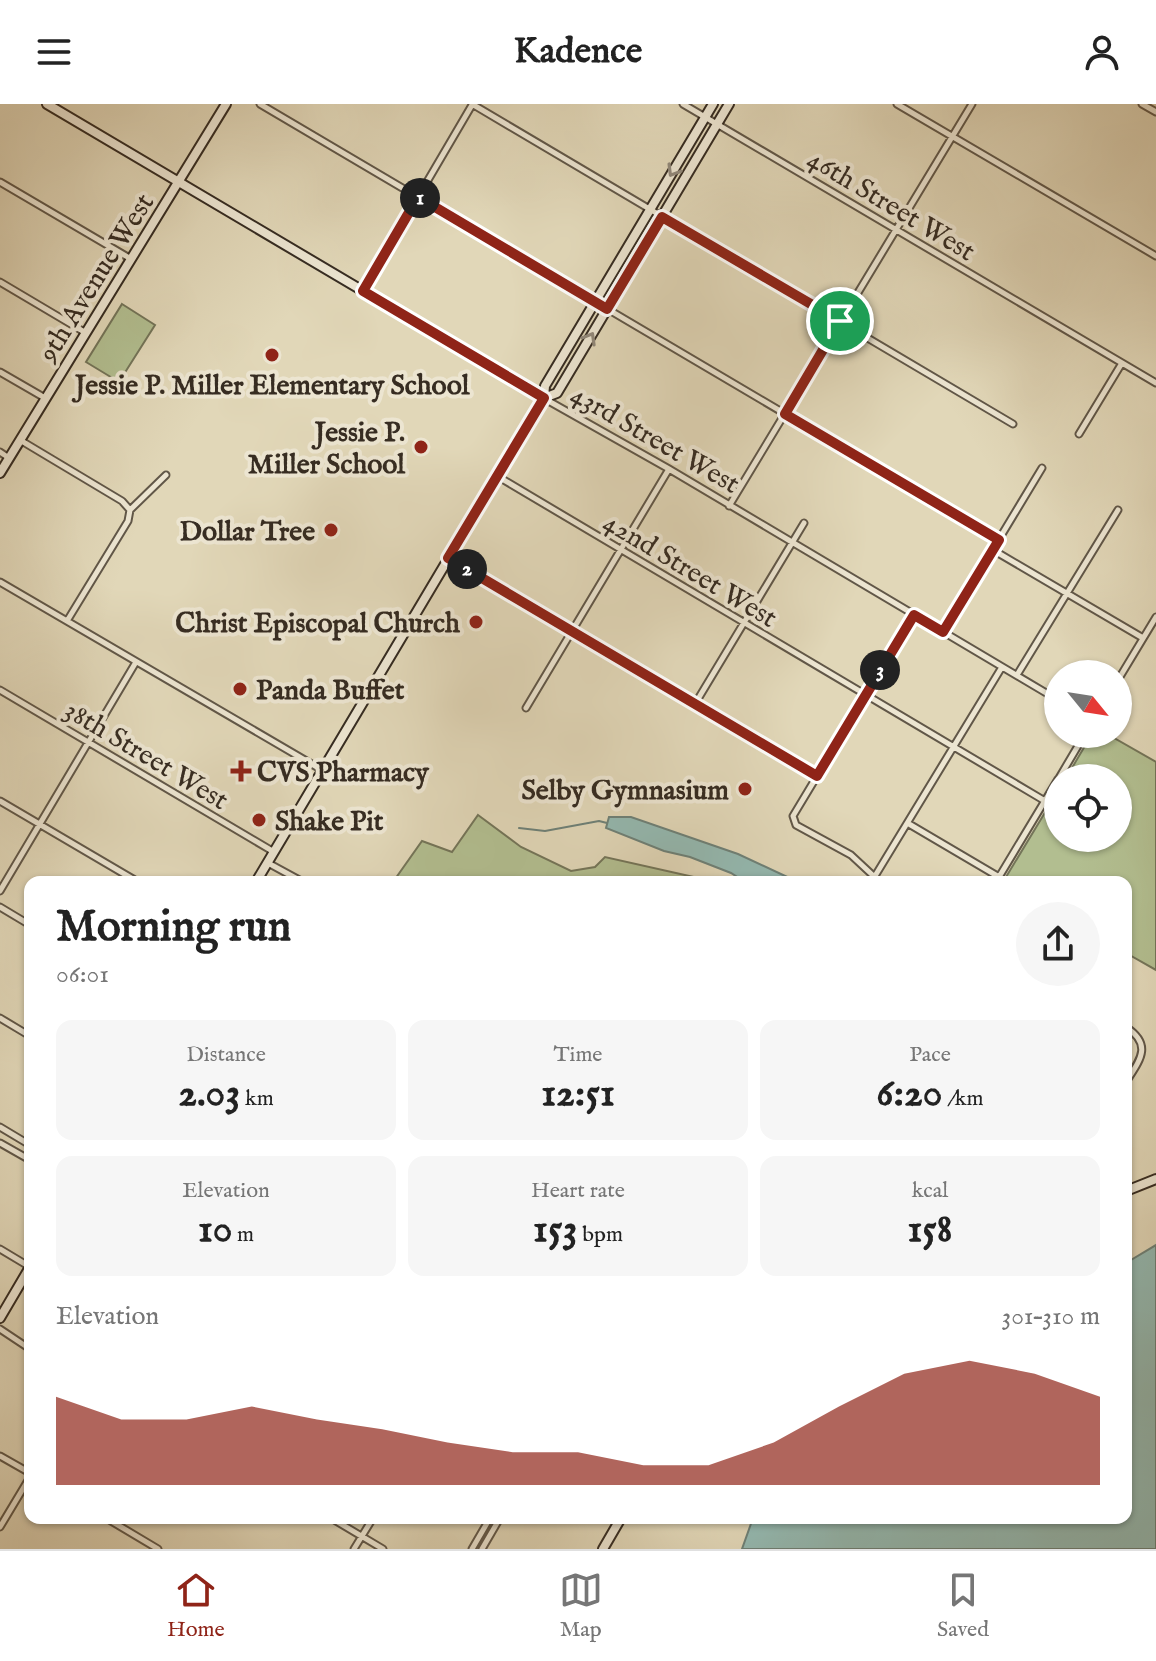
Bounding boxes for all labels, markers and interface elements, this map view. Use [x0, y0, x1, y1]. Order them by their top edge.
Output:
text: Kadence [514, 29, 642, 75]
icon: menu [32, 30, 76, 74]
icon: person [1080, 30, 1124, 74]
street label: 46th Street West [801, 142, 981, 270]
one-way arrow [668, 162, 683, 177]
pin: 1 [400, 178, 440, 218]
text: 1 [416, 184, 424, 212]
street label: 9th Avenue West [31, 187, 163, 370]
pin [806, 287, 874, 355]
icon: arrive [818, 299, 862, 343]
one-way arrow [580, 332, 596, 347]
marker: Jessie P. Miller Elementary School [263, 346, 281, 364]
place label: Jessie P. Miller Elementary School [71, 369, 471, 404]
street label: 43rd Street West [564, 378, 746, 503]
place label: Jessie P. Miller School [248, 416, 406, 483]
marker: Jessie P. Miller School [412, 438, 430, 456]
street label: 42nd Street West [597, 506, 783, 637]
place label: Dollar Tree [179, 515, 315, 550]
marker: Dollar Tree [322, 521, 340, 539]
pin: 2 [447, 549, 487, 589]
text: 2 [462, 555, 472, 583]
place label: Christ Episcopal Church [175, 607, 461, 642]
marker: Christ Episcopal Church [467, 613, 485, 631]
pin: 3 [860, 650, 900, 690]
text: 3 [876, 656, 884, 684]
north arrow [1044, 660, 1132, 748]
map controls [1044, 660, 1132, 852]
place label: Panda Buffet [256, 674, 405, 709]
marker: Panda Buffet [231, 680, 249, 698]
street label: 38th Street West [57, 693, 234, 819]
place label: CVS Pharmacy [257, 756, 430, 791]
marker: CVS Pharmacy [232, 762, 250, 780]
button: locate [1044, 764, 1132, 852]
place label: Selby Gymnasium [522, 774, 729, 809]
marker: Selby Gymnasium [736, 780, 754, 798]
place label: Shake Pit [275, 805, 384, 840]
marker: Shake Pit [250, 811, 268, 829]
text: Morning run [56, 900, 291, 956]
button: share [1016, 902, 1100, 986]
text: 06:01 [56, 958, 109, 991]
text: Distance [186, 1041, 266, 1069]
text: Time [554, 1041, 602, 1069]
text: Pace [909, 1041, 951, 1069]
text: 2.03 [178, 1069, 240, 1120]
text: 12:51 [541, 1069, 615, 1120]
text: 6:20 [877, 1069, 942, 1120]
text: km [240, 1085, 274, 1113]
text: /km [942, 1085, 983, 1113]
text: Elevation [182, 1177, 270, 1205]
text: Heart rate [531, 1177, 625, 1205]
text: kcal [912, 1177, 948, 1205]
text: 10 [198, 1205, 232, 1256]
text: 153 [533, 1205, 577, 1256]
text: 158 [907, 1205, 953, 1256]
text: m [232, 1221, 254, 1249]
text: bpm [577, 1221, 623, 1249]
text: Elevation [56, 1300, 159, 1333]
text: 301–310 m [1002, 1300, 1100, 1333]
tab: Home [167, 1568, 225, 1644]
tab: Map [559, 1568, 603, 1644]
tab: Saved [937, 1568, 989, 1644]

